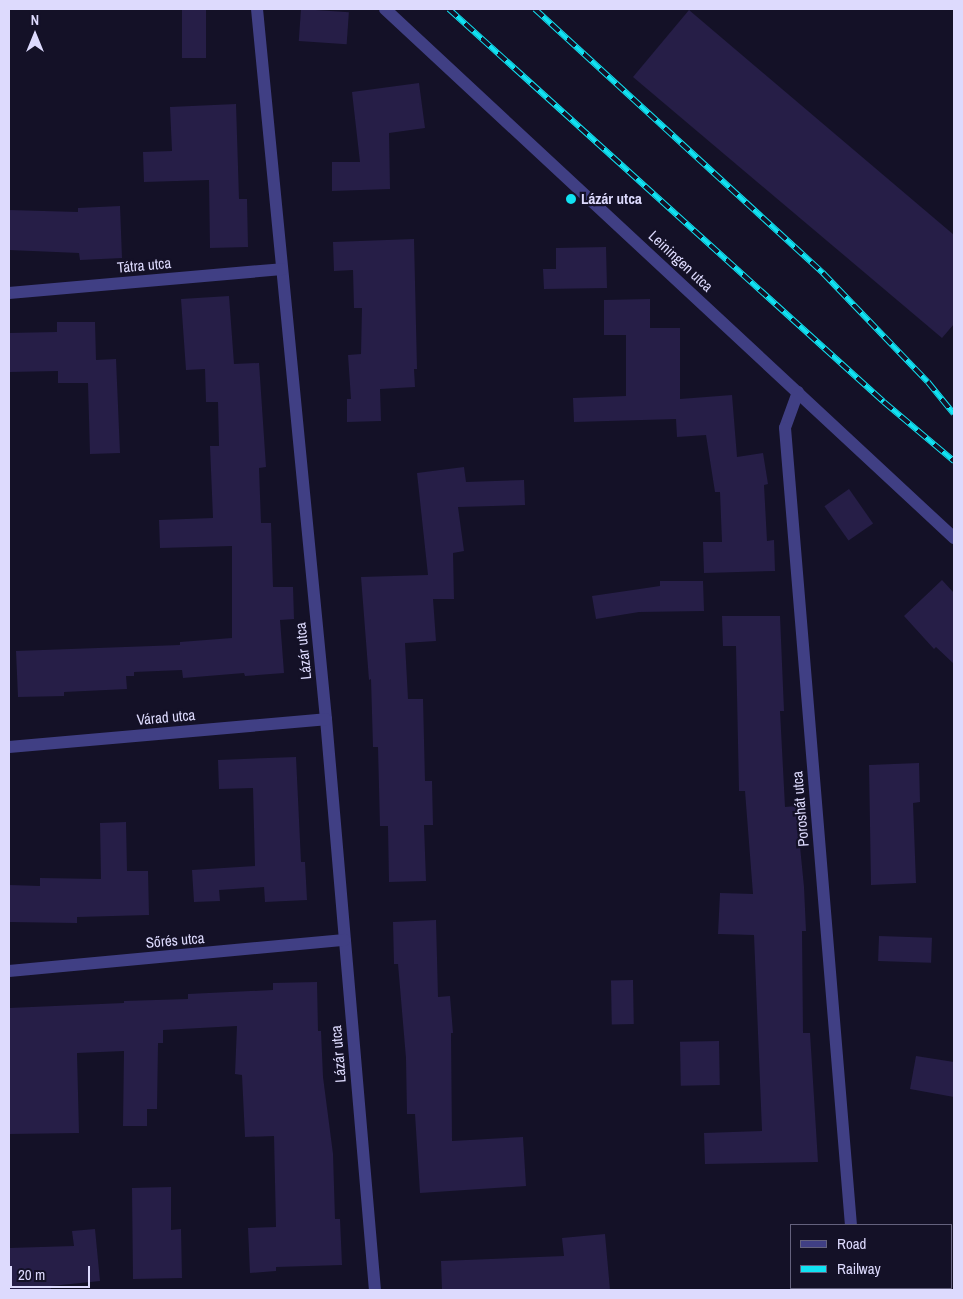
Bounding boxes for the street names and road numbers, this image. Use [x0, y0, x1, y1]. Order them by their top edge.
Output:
street label: Leiningen utca [645, 227, 717, 295]
street label: Tátra utca [116, 254, 172, 276]
street label: Lázár utca [291, 621, 315, 681]
street label: Várad utca [136, 705, 196, 729]
street label: Poroshát utca [788, 770, 812, 848]
street label: Sőrés utca [145, 928, 205, 952]
street label: Lázár utca [327, 1025, 349, 1083]

